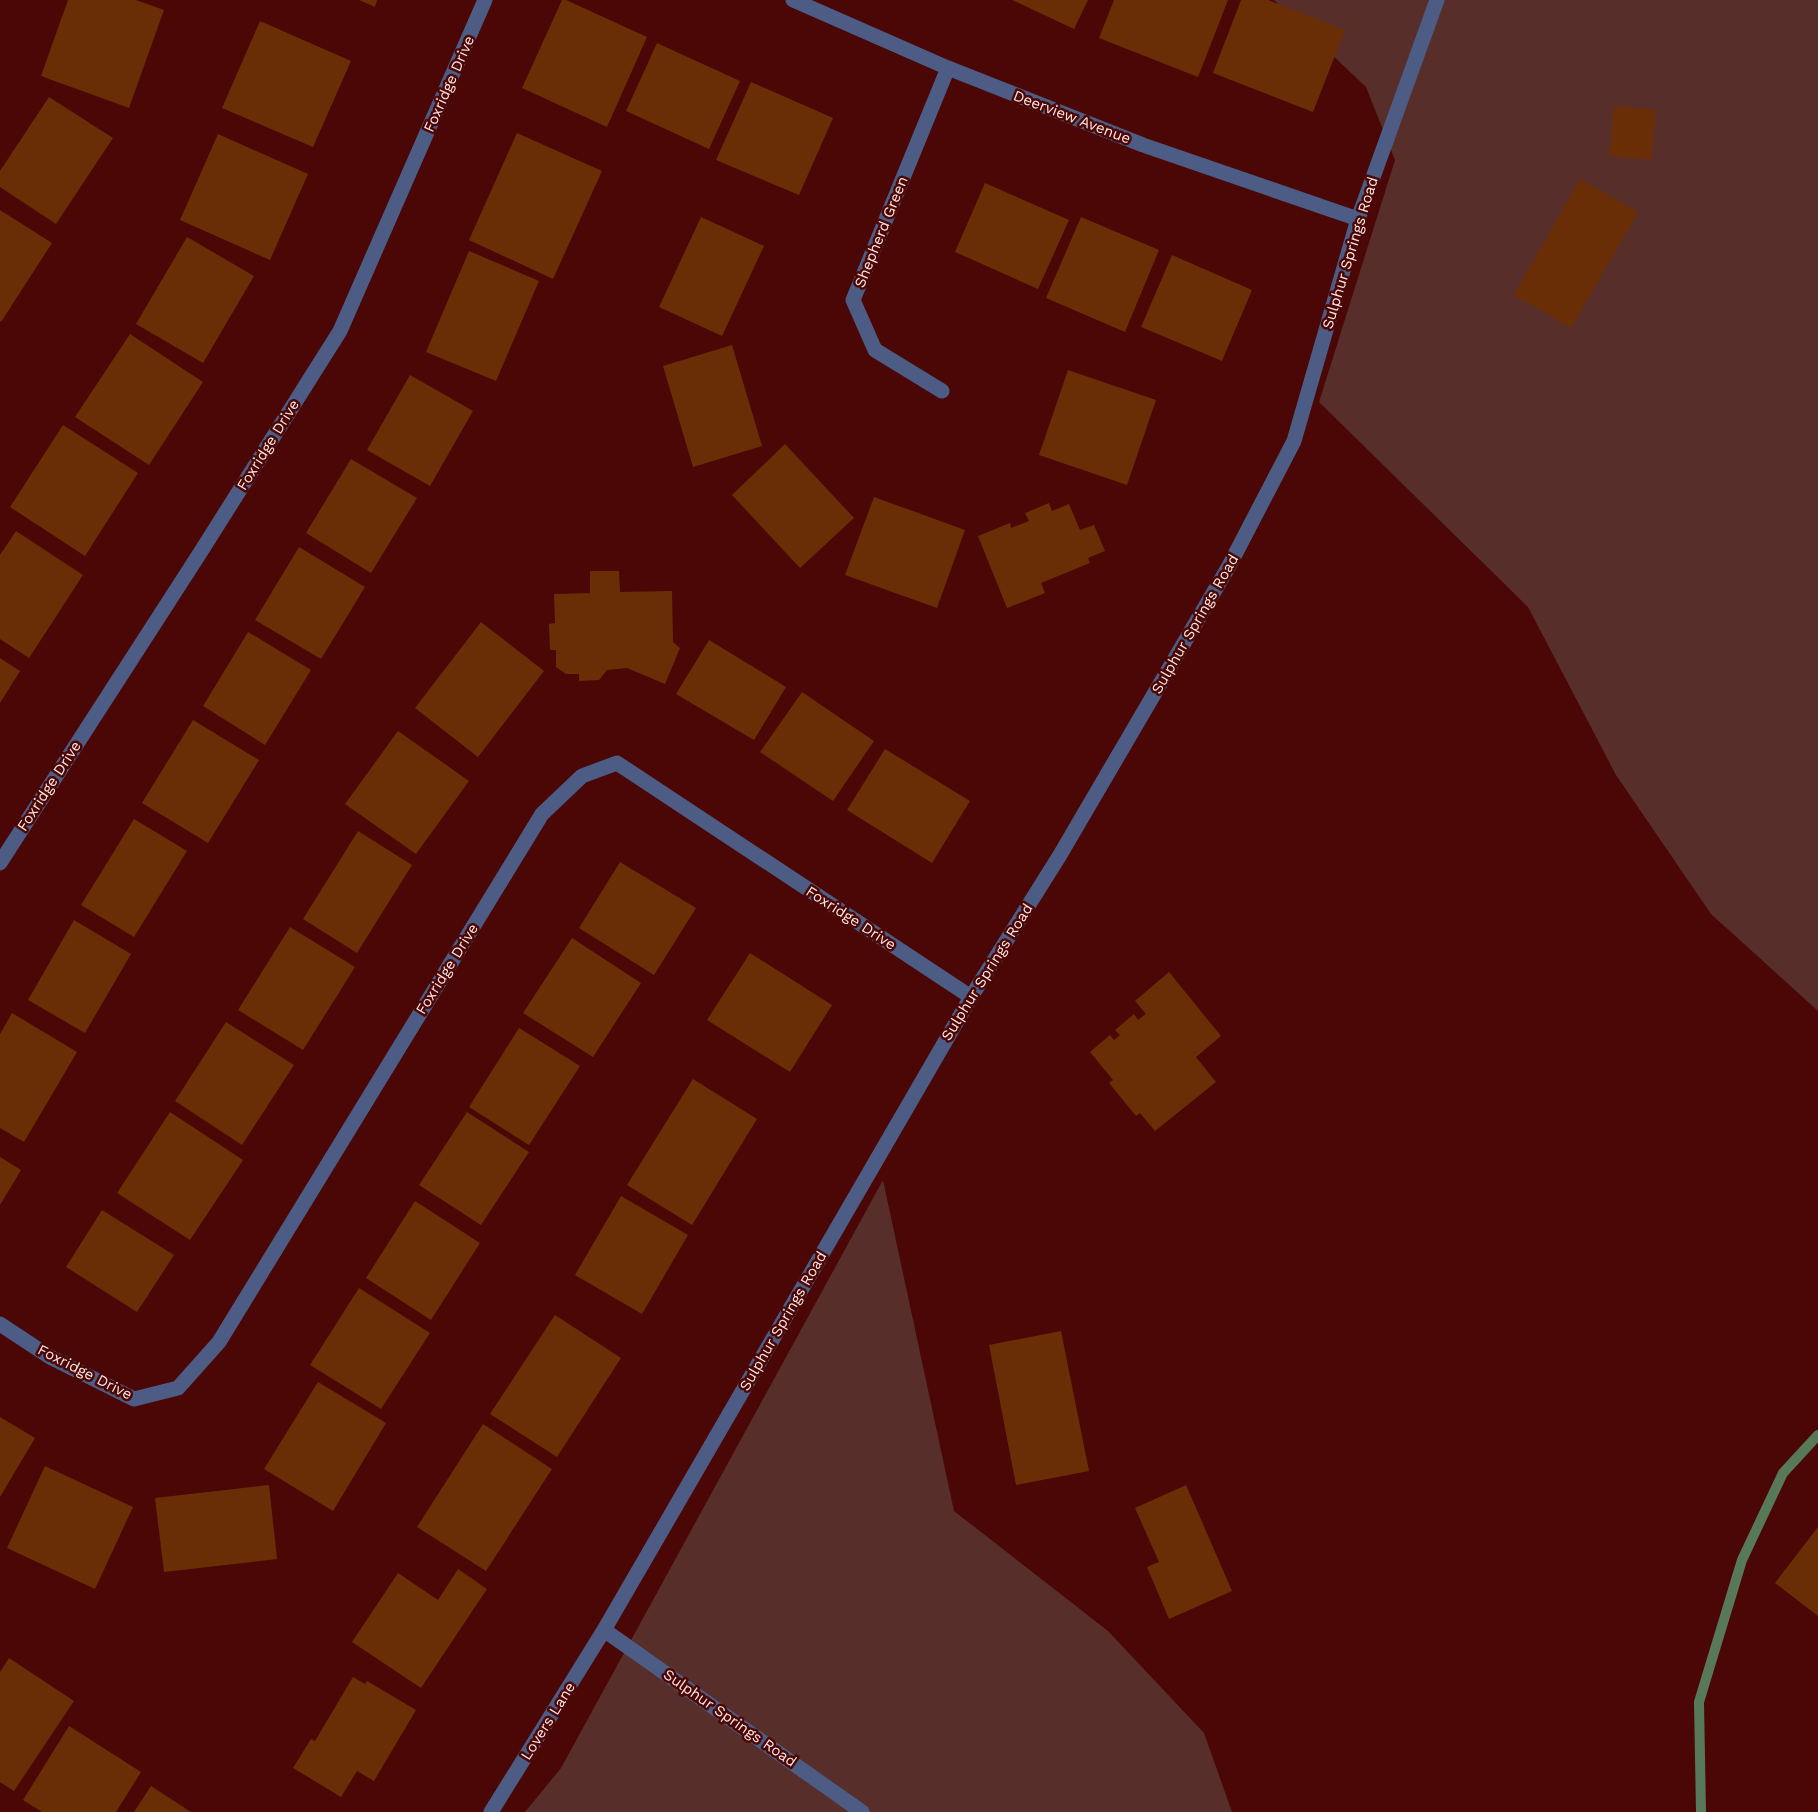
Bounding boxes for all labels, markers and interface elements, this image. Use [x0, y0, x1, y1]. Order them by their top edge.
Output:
street label: Foxridge Drive [420, 33, 478, 135]
street label: Deerview Avenue [1011, 86, 1133, 148]
street label: Shepherd Green [850, 174, 912, 290]
street label: Sulphur Springs Road [1318, 175, 1382, 331]
street label: Foxridge Drive [233, 396, 303, 494]
street label: Sulphur Springs Road [1148, 551, 1242, 697]
street label: Foxridge Drive [13, 738, 85, 834]
street label: Foxridge Drive [803, 882, 899, 954]
street label: Sulphur Springs Road [937, 900, 1037, 1044]
street label: Foxridge Drive [412, 920, 482, 1018]
street label: Sulphur Springs Road [736, 1248, 830, 1394]
street label: Foxridge Drive [35, 1340, 135, 1404]
street label: Sulphur Springs Road [660, 1665, 800, 1771]
street label: Lovers Lane [517, 1679, 579, 1763]

